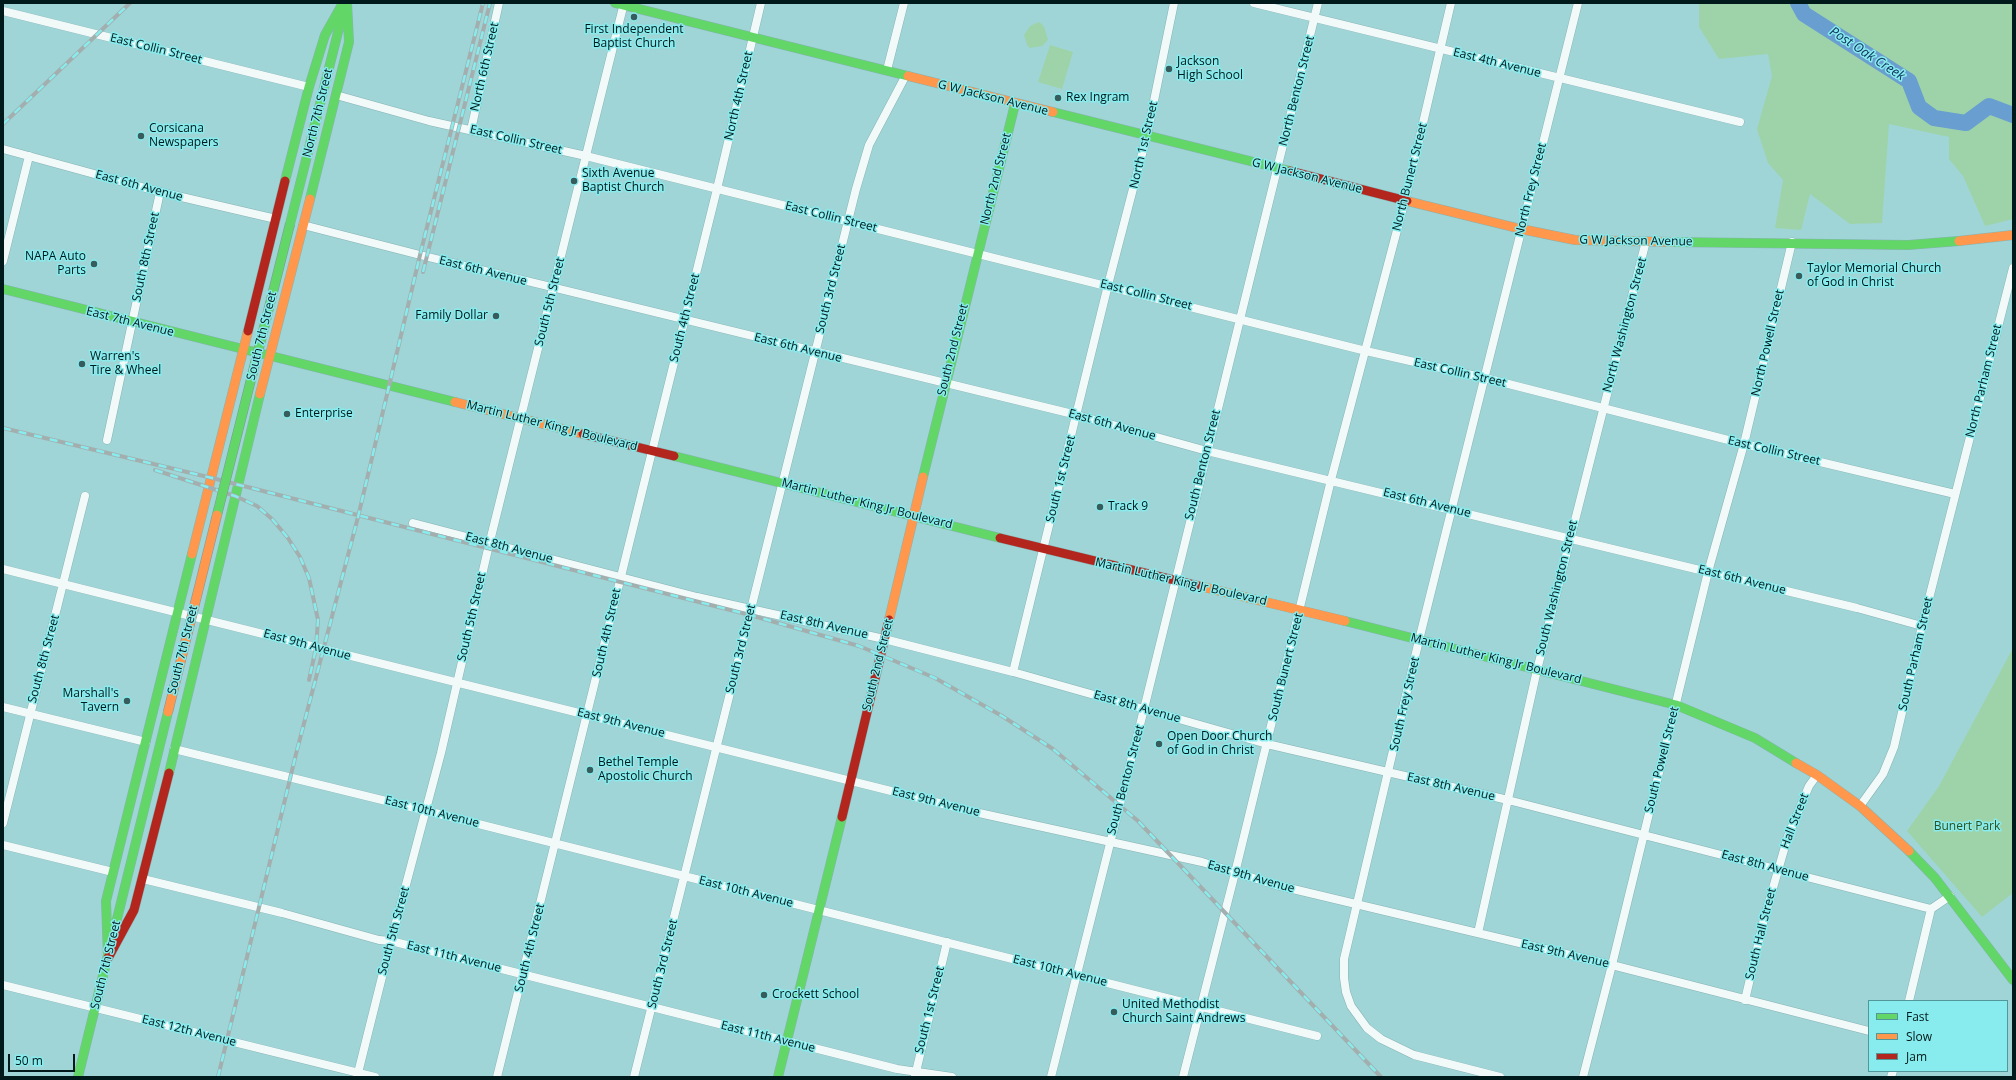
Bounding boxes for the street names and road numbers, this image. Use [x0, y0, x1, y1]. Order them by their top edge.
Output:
street label: North 6th Street [468, 21, 502, 113]
street label: East Collin Street [109, 31, 203, 67]
street label: North Benton Street [1276, 34, 1318, 148]
street label: East 4th Avenue [1452, 45, 1542, 81]
street label: North 4th Street [722, 50, 756, 142]
street label: North 7th Street [300, 67, 336, 159]
street label: G W Jackson Avenue [936, 77, 1050, 119]
street label: North 1st Street [1127, 100, 1161, 190]
street label: North Bunert Street [1390, 121, 1430, 233]
street label: East Collin Street [468, 122, 564, 158]
street label: North 2nd Street [978, 132, 1014, 226]
street label: North Frey Street [1512, 141, 1550, 239]
street label: G W Jackson Avenue [1250, 155, 1364, 197]
street label: East 6th Avenue [94, 167, 184, 205]
street label: East Collin Street [784, 199, 878, 235]
street label: South 8th Street [129, 211, 163, 303]
street label: G W Jackson Avenue [1579, 233, 1693, 249]
street label: South 3rd Street [813, 243, 849, 335]
street label: East 6th Avenue [438, 253, 528, 289]
street label: South 5th Street [532, 256, 568, 348]
street label: North Washington Street [1600, 256, 1650, 394]
street label: South 4th Street [667, 272, 703, 364]
street label: East Collin Street [1099, 277, 1193, 313]
street label: North Powell Street [1749, 288, 1787, 398]
street label: South 7th Street [244, 290, 280, 382]
street label: South 2nd Street [935, 303, 971, 397]
street label: East 7th Avenue [85, 304, 175, 340]
street label: North Parham Street [1963, 323, 2005, 439]
street label: East 6th Avenue [753, 330, 843, 366]
street label: East Collin Street [1412, 355, 1508, 391]
street label: Martin Luther King Jr Boulevard [465, 398, 639, 454]
street label: East 6th Avenue [1067, 406, 1157, 444]
street label: South Benton Street [1182, 408, 1224, 522]
street label: East Collin Street [1726, 433, 1822, 469]
street label: South 1st Street [1043, 434, 1079, 524]
street label: Martin Luther King Jr Boulevard [780, 476, 954, 532]
street label: East 6th Avenue [1382, 485, 1472, 521]
street label: South Washington Street [1533, 519, 1581, 657]
street label: East 8th Avenue [464, 529, 554, 567]
street label: Martin Luther King Jr Boulevard [1094, 555, 1268, 609]
street label: East 6th Avenue [1697, 562, 1787, 598]
street label: South 5th Street [455, 571, 489, 663]
street label: South 4th Street [590, 587, 624, 679]
street label: South Parham Street [1896, 596, 1936, 712]
street label: South 3rd Street [723, 603, 759, 695]
street label: South 7th Street [165, 604, 201, 696]
street label: East 8th Avenue [779, 608, 869, 642]
street label: South Bunert Street [1266, 611, 1306, 723]
street label: South 8th Street [25, 613, 63, 705]
street label: South 2nd Street [860, 618, 896, 712]
street label: East 9th Avenue [262, 626, 352, 664]
street label: Martin Luther King Jr Boulevard [1409, 631, 1583, 687]
street label: South Frey Street [1387, 655, 1423, 753]
street label: East 8th Avenue [1092, 688, 1182, 726]
street label: East 9th Avenue [576, 705, 666, 741]
street label: South Powell Street [1642, 705, 1682, 815]
street label: South Benton Street [1104, 723, 1148, 837]
street label: East 8th Avenue [1406, 770, 1496, 804]
street label: East 9th Avenue [891, 784, 981, 820]
street label: Hall Street [1778, 791, 1812, 851]
street label: East 10th Avenue [383, 793, 481, 831]
street label: East 8th Avenue [1720, 847, 1810, 885]
street label: East 9th Avenue [1206, 858, 1296, 896]
street label: East 10th Avenue [697, 873, 795, 911]
street label: South 5th Street [375, 885, 413, 977]
street label: South Hall Street [1743, 887, 1779, 981]
street label: South 4th Street [512, 902, 548, 994]
street label: South 3rd Street [645, 918, 681, 1010]
street label: South 7th Street [88, 919, 124, 1011]
street label: East 9th Avenue [1520, 937, 1610, 971]
street label: East 11th Avenue [405, 938, 503, 976]
street label: East 10th Avenue [1011, 952, 1109, 990]
street label: South 1st Street [912, 965, 948, 1055]
street label: East 12th Avenue [140, 1012, 238, 1050]
street label: East 11th Avenue [719, 1018, 817, 1056]

